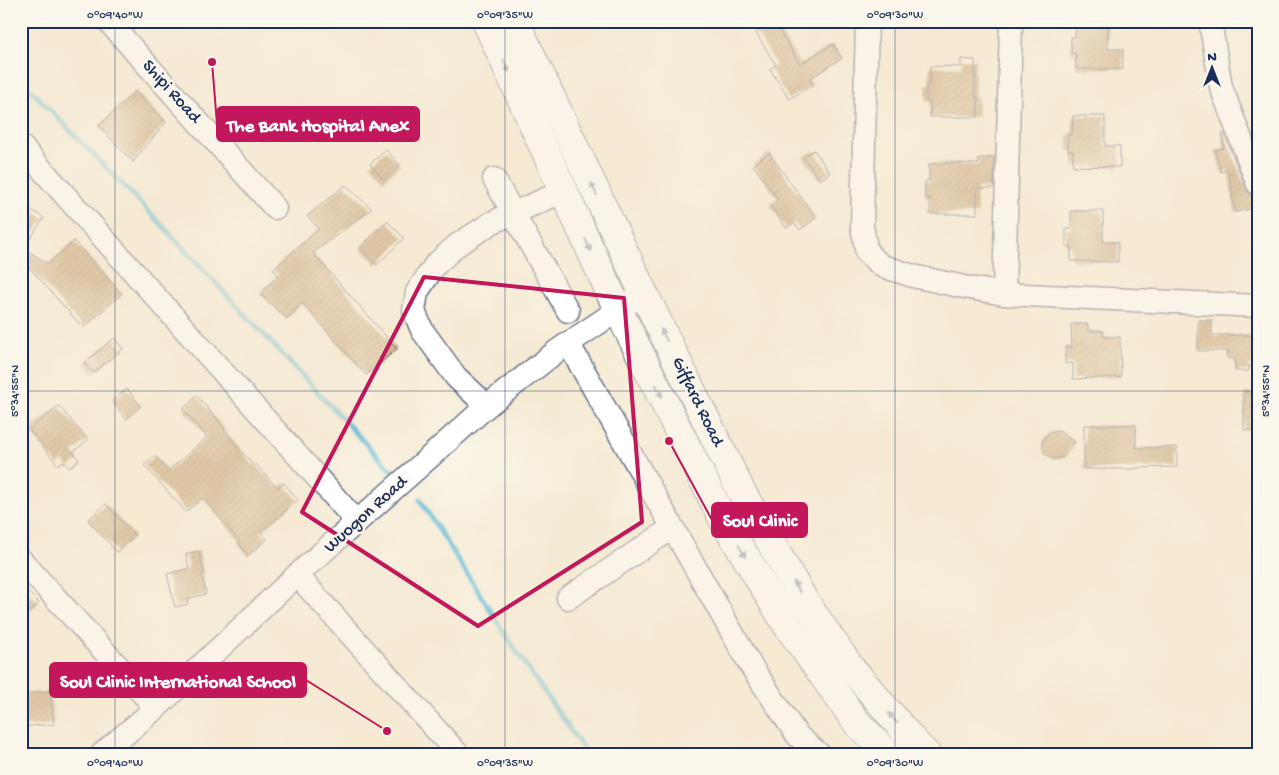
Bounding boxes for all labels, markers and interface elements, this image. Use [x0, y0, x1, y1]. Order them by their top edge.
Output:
text: 0°09'40"W [87, 9, 143, 23]
text: 0°09'35"W [477, 9, 533, 23]
text: 0°09'30"W [867, 9, 923, 23]
north arrow [1186, 42, 1236, 92]
text: N [1207, 49, 1217, 66]
street label: Shipi Road [137, 56, 206, 129]
one-way arrow [502, 59, 510, 73]
callout: The Bank Hospital Anex [217, 107, 419, 141]
text: The Bank Hospital Anex [225, 116, 410, 139]
one-way arrow [590, 182, 598, 196]
one-way arrow [585, 238, 593, 252]
one-way arrow [660, 328, 668, 342]
street label: Giffard Road [666, 354, 728, 451]
text: 5°34'55"N [9, 365, 23, 417]
text: 5°34'55"N [1260, 365, 1274, 417]
one-way arrow [655, 384, 663, 399]
street label: Wuogon Road [320, 471, 413, 558]
callout: Soul Clinic [712, 503, 807, 537]
text: Soul Clinic [723, 511, 799, 534]
one-way arrow [737, 545, 747, 558]
one-way arrow [793, 580, 801, 595]
callout: Soul Clinic International School [50, 663, 306, 697]
text: Soul Clinic International School [60, 672, 296, 695]
one-way arrow [888, 712, 899, 725]
text: 0°09'40"W [87, 757, 143, 771]
text: 0°09'35"W [477, 757, 533, 771]
text: 0°09'30"W [867, 757, 923, 771]

